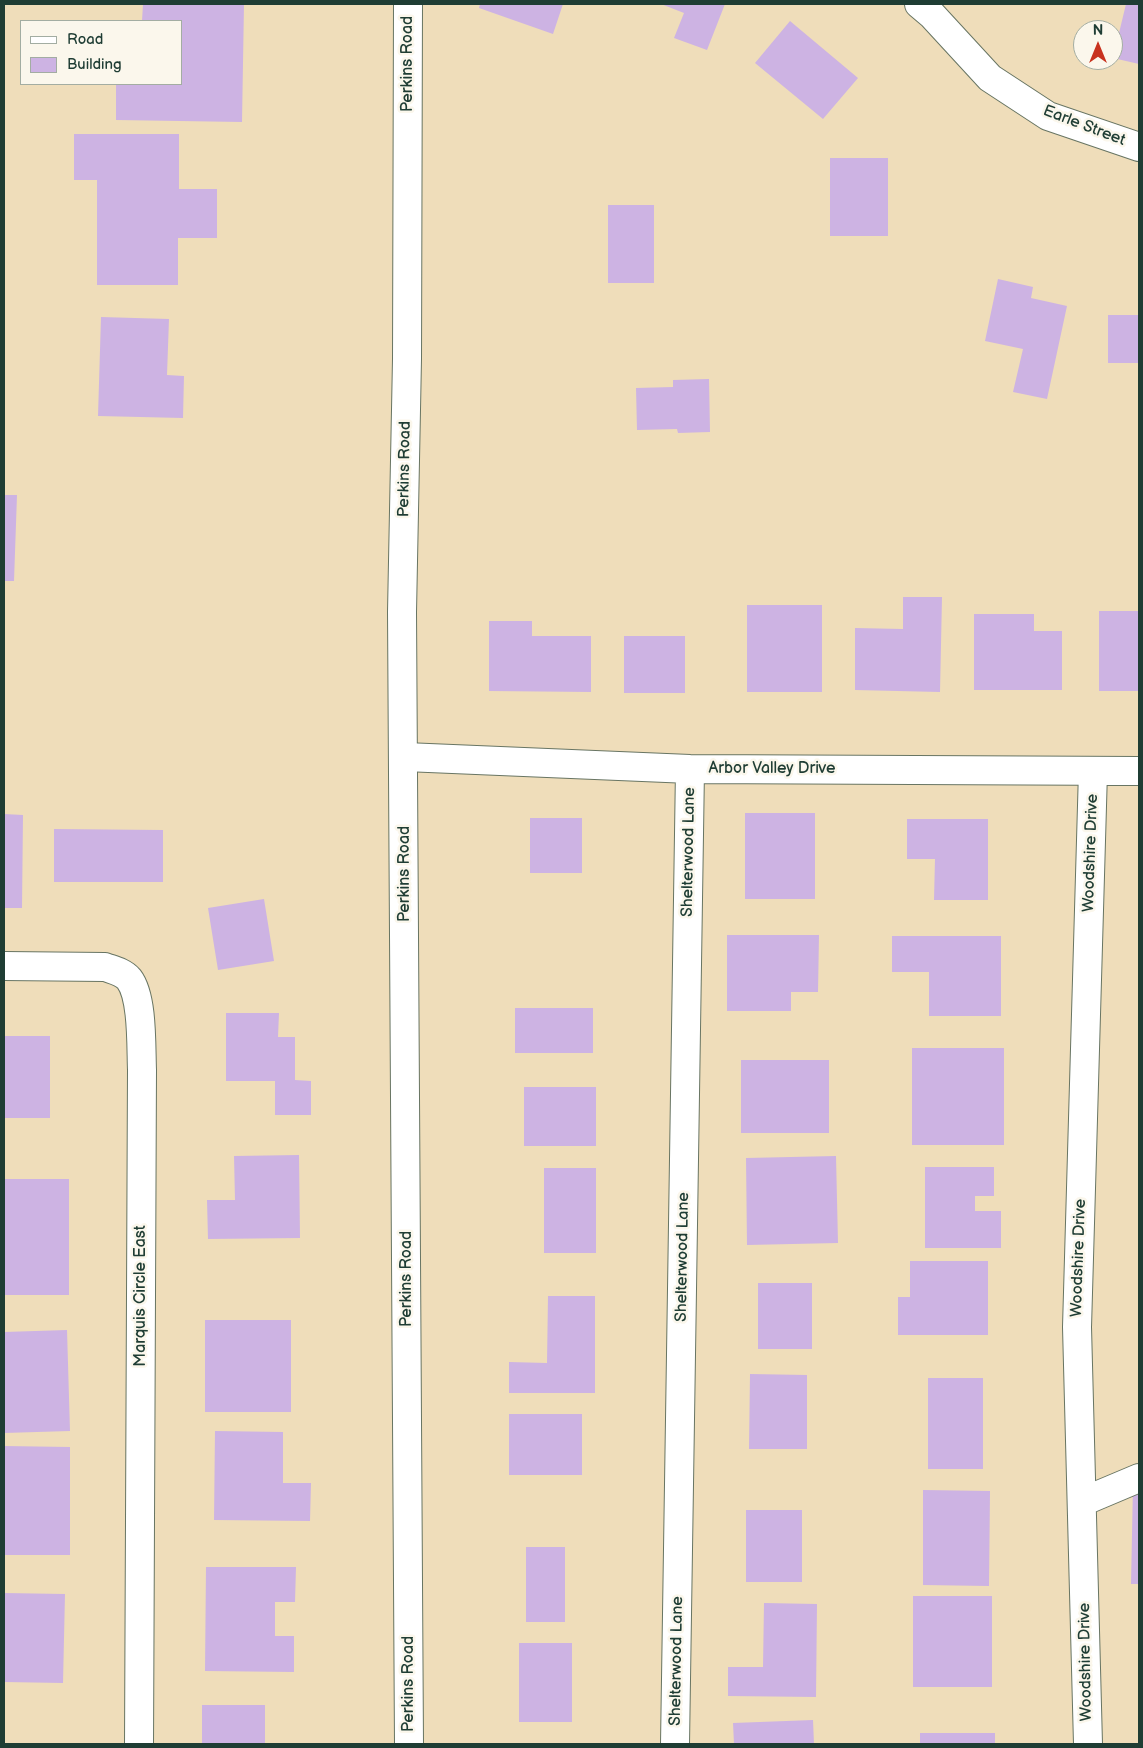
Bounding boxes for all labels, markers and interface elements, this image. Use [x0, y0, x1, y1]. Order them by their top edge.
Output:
street label: Perkins Road [398, 16, 418, 112]
legend [20, 20, 182, 85]
north arrow [1073, 20, 1123, 70]
text: N [1093, 22, 1103, 39]
text: Road [67, 30, 103, 49]
text: Building [67, 55, 122, 74]
street label: Earle Street [1040, 102, 1128, 150]
street label: Perkins Road [395, 421, 415, 517]
street label: Arbor Valley Drive [709, 759, 835, 779]
street label: Shelterwood Lane [678, 787, 700, 917]
street label: Woodshire Drive [1079, 793, 1103, 913]
street label: Perkins Road [395, 826, 415, 922]
street label: Shelterwood Lane [672, 1192, 694, 1322]
street label: Woodshire Drive [1067, 1198, 1091, 1318]
street label: Marquis Circle East [131, 1225, 151, 1367]
street label: Perkins Road [397, 1231, 417, 1327]
street label: Shelterwood Lane [666, 1596, 688, 1726]
street label: Woodshire Drive [1075, 1603, 1097, 1721]
street label: Perkins Road [399, 1636, 419, 1732]

